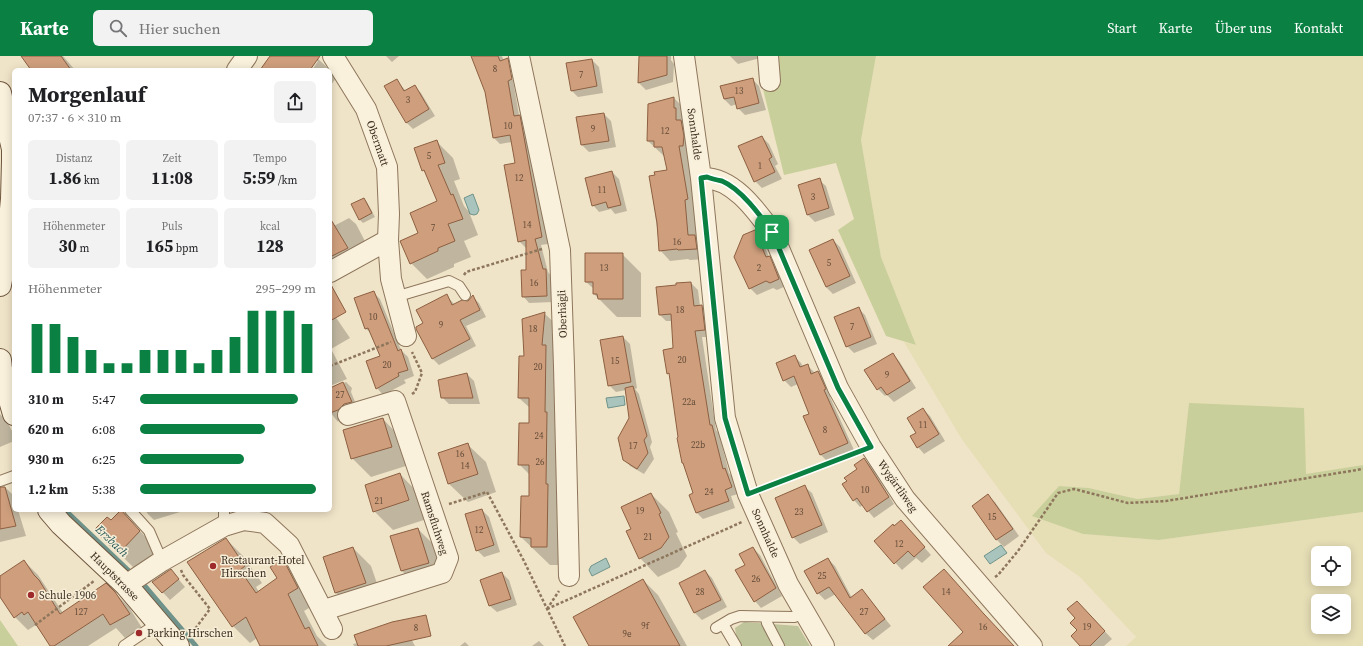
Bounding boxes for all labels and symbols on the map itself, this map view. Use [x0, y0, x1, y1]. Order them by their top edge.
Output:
house number: 8 [493, 63, 498, 75]
house number: 7 [579, 69, 584, 81]
house number: 13 [734, 85, 744, 97]
house number: 3 [406, 94, 411, 106]
street label: Sonnhalde [683, 107, 706, 161]
street label: Obermatt [363, 118, 392, 168]
house number: 10 [503, 120, 513, 132]
house number: 9 [591, 123, 596, 135]
house number: 12 [660, 125, 670, 137]
house number: 5 [427, 150, 432, 162]
house number: 1 [758, 160, 762, 172]
house number: 12 [514, 172, 524, 184]
house number: 11 [597, 184, 607, 196]
house number: 3 [811, 191, 816, 203]
pin [755, 215, 789, 249]
house number: 14 [522, 219, 532, 231]
house number: 7 [431, 222, 436, 234]
house number: 16 [672, 236, 682, 248]
house number: 5 [827, 257, 832, 269]
house number: 13 [599, 262, 609, 274]
house number: 2 [757, 262, 762, 274]
house number: 16 [529, 277, 539, 289]
street label: Oberhägli [554, 289, 571, 338]
house number: 18 [675, 304, 685, 316]
house number: 10 [368, 311, 378, 323]
house number: 9 [439, 319, 444, 331]
house number: 7 [850, 321, 855, 333]
house number: 18 [528, 323, 538, 335]
house number: 20 [677, 354, 687, 366]
house number: 15 [610, 355, 620, 367]
house number: 20 [382, 359, 392, 371]
house number: 20 [533, 361, 543, 373]
house number: 9 [885, 369, 890, 381]
house number: 27 [335, 389, 345, 401]
house number: 22a [682, 396, 696, 408]
house number: 11 [918, 419, 928, 431]
house number: 8 [823, 424, 828, 436]
house number: 24 [534, 430, 544, 442]
house number: 22b [691, 439, 705, 451]
house number: 17 [628, 440, 638, 452]
house number: 16 [455, 448, 465, 460]
house number: 26 [535, 456, 545, 468]
street label: Wygärtliweg [874, 457, 921, 516]
house number: 14 [460, 460, 470, 472]
house number: 10 [860, 484, 870, 496]
house number: 24 [704, 486, 714, 498]
street label: Ramsfluhweg [417, 489, 452, 557]
house number: 21 [374, 495, 384, 507]
house number: 19 [635, 505, 645, 517]
street label: Sonnhalde [748, 506, 783, 561]
house number: 23 [794, 506, 804, 518]
house number: 15 [987, 511, 997, 523]
water label: Erzbach [91, 521, 132, 561]
house number: 12 [474, 524, 484, 536]
house number: 21 [643, 531, 653, 543]
house number: 12 [894, 538, 904, 550]
street label: Hauptstrasse [87, 548, 143, 605]
place label: Restaurant-Hotel Hirschen [221, 553, 304, 581]
marker: Restaurant-Hotel Hirschen [208, 561, 218, 571]
house number: 25 [817, 570, 827, 582]
house number: 26 [751, 573, 761, 585]
house number: 28 [695, 586, 705, 598]
house number: 14 [941, 586, 951, 598]
place label: Schule 1906 [39, 588, 97, 603]
marker: Schule 1906 [26, 590, 36, 600]
house number: 127 [74, 606, 88, 618]
house number: 27 [859, 606, 869, 618]
house number: 9f [641, 620, 650, 632]
house number: 16 [978, 621, 988, 633]
house number: 19 [1082, 621, 1092, 633]
house number: 8 [414, 622, 419, 634]
place label: Parking Hirschen [147, 626, 234, 641]
marker: Parking Hirschen [134, 628, 144, 638]
house number: 9e [622, 628, 632, 640]

